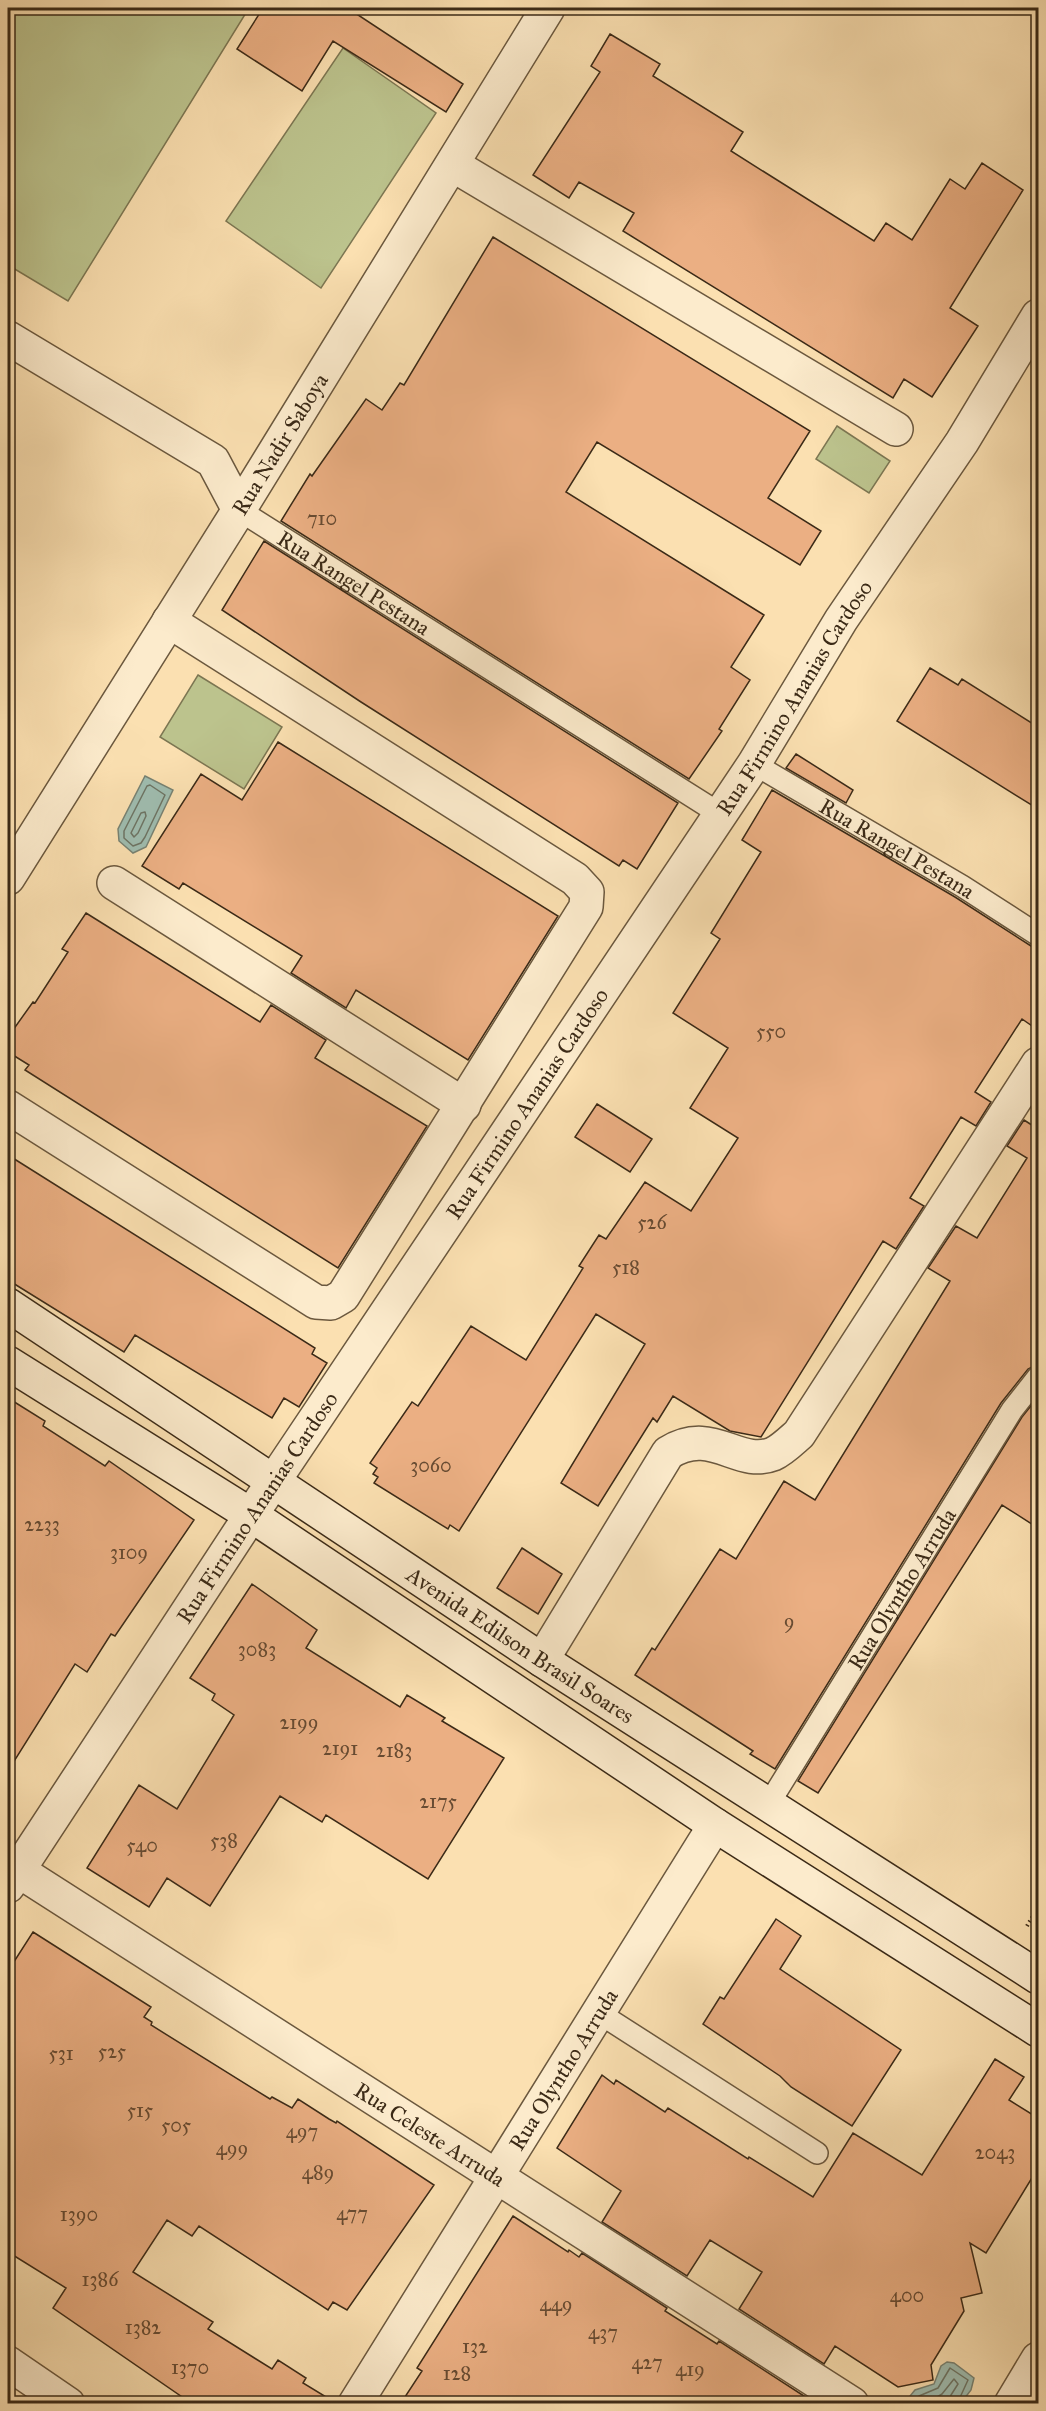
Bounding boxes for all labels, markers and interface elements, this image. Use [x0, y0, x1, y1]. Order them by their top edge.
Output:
street label: Rua Nadir Saboya [226, 368, 334, 520]
house number: 710 [307, 506, 337, 530]
street label: Rua Rangel Pestana [272, 525, 436, 642]
street label: Rua Firmino Ananias Cardoso [711, 575, 878, 820]
street label: Rua Rangel Pestana [814, 792, 980, 905]
street label: Rua Firmino Ananias Cardoso [440, 983, 614, 1224]
house number: 550 [756, 1019, 786, 1043]
house number: 526 [637, 1210, 667, 1234]
house number: 518 [612, 1255, 640, 1279]
street label: Rua Firmino Ananias Cardoso [171, 1387, 344, 1629]
house number: 3060 [410, 1453, 452, 1477]
street label: Rua Olyntho Arruda [842, 1503, 962, 1675]
house number: 2233 [24, 1512, 60, 1536]
house number: 3109 [110, 1540, 148, 1564]
street label: Avenida Edilson Brasil Soares [401, 1560, 639, 1729]
house number: 9 [784, 1609, 794, 1633]
house number: 3083 [238, 1637, 276, 1661]
house number: 2199 [279, 1710, 319, 1734]
house number: 2191 [322, 1736, 358, 1760]
house number: 2183 [376, 1738, 412, 1762]
house number: 2175 [419, 1789, 457, 1813]
house number: 538 [210, 1828, 238, 1852]
house number: 540 [126, 1833, 158, 1857]
street label: Rua Olyntho Arruda [503, 1983, 624, 2155]
house number: 525 [98, 2039, 126, 2063]
house number: 531 [48, 2041, 74, 2065]
street label: Rua Celeste Arruda [349, 2076, 511, 2193]
house number: 515 [127, 2098, 153, 2122]
house number: 505 [161, 2113, 191, 2137]
house number: 497 [286, 2119, 318, 2143]
house number: 499 [216, 2136, 248, 2160]
house number: 2043 [975, 2140, 1015, 2164]
house number: 489 [302, 2160, 334, 2184]
house number: 477 [336, 2201, 368, 2225]
house number: 1390 [60, 2202, 98, 2226]
house number: 1386 [82, 2267, 119, 2291]
house number: 400 [890, 2283, 924, 2307]
house number: 449 [539, 2292, 573, 2316]
house number: 1382 [125, 2315, 161, 2339]
house number: 437 [588, 2320, 618, 2344]
house number: 132 [462, 2334, 488, 2358]
house number: 427 [631, 2350, 663, 2374]
house number: 1370 [171, 2355, 209, 2379]
house number: 419 [675, 2357, 705, 2381]
house number: 128 [443, 2361, 471, 2385]

